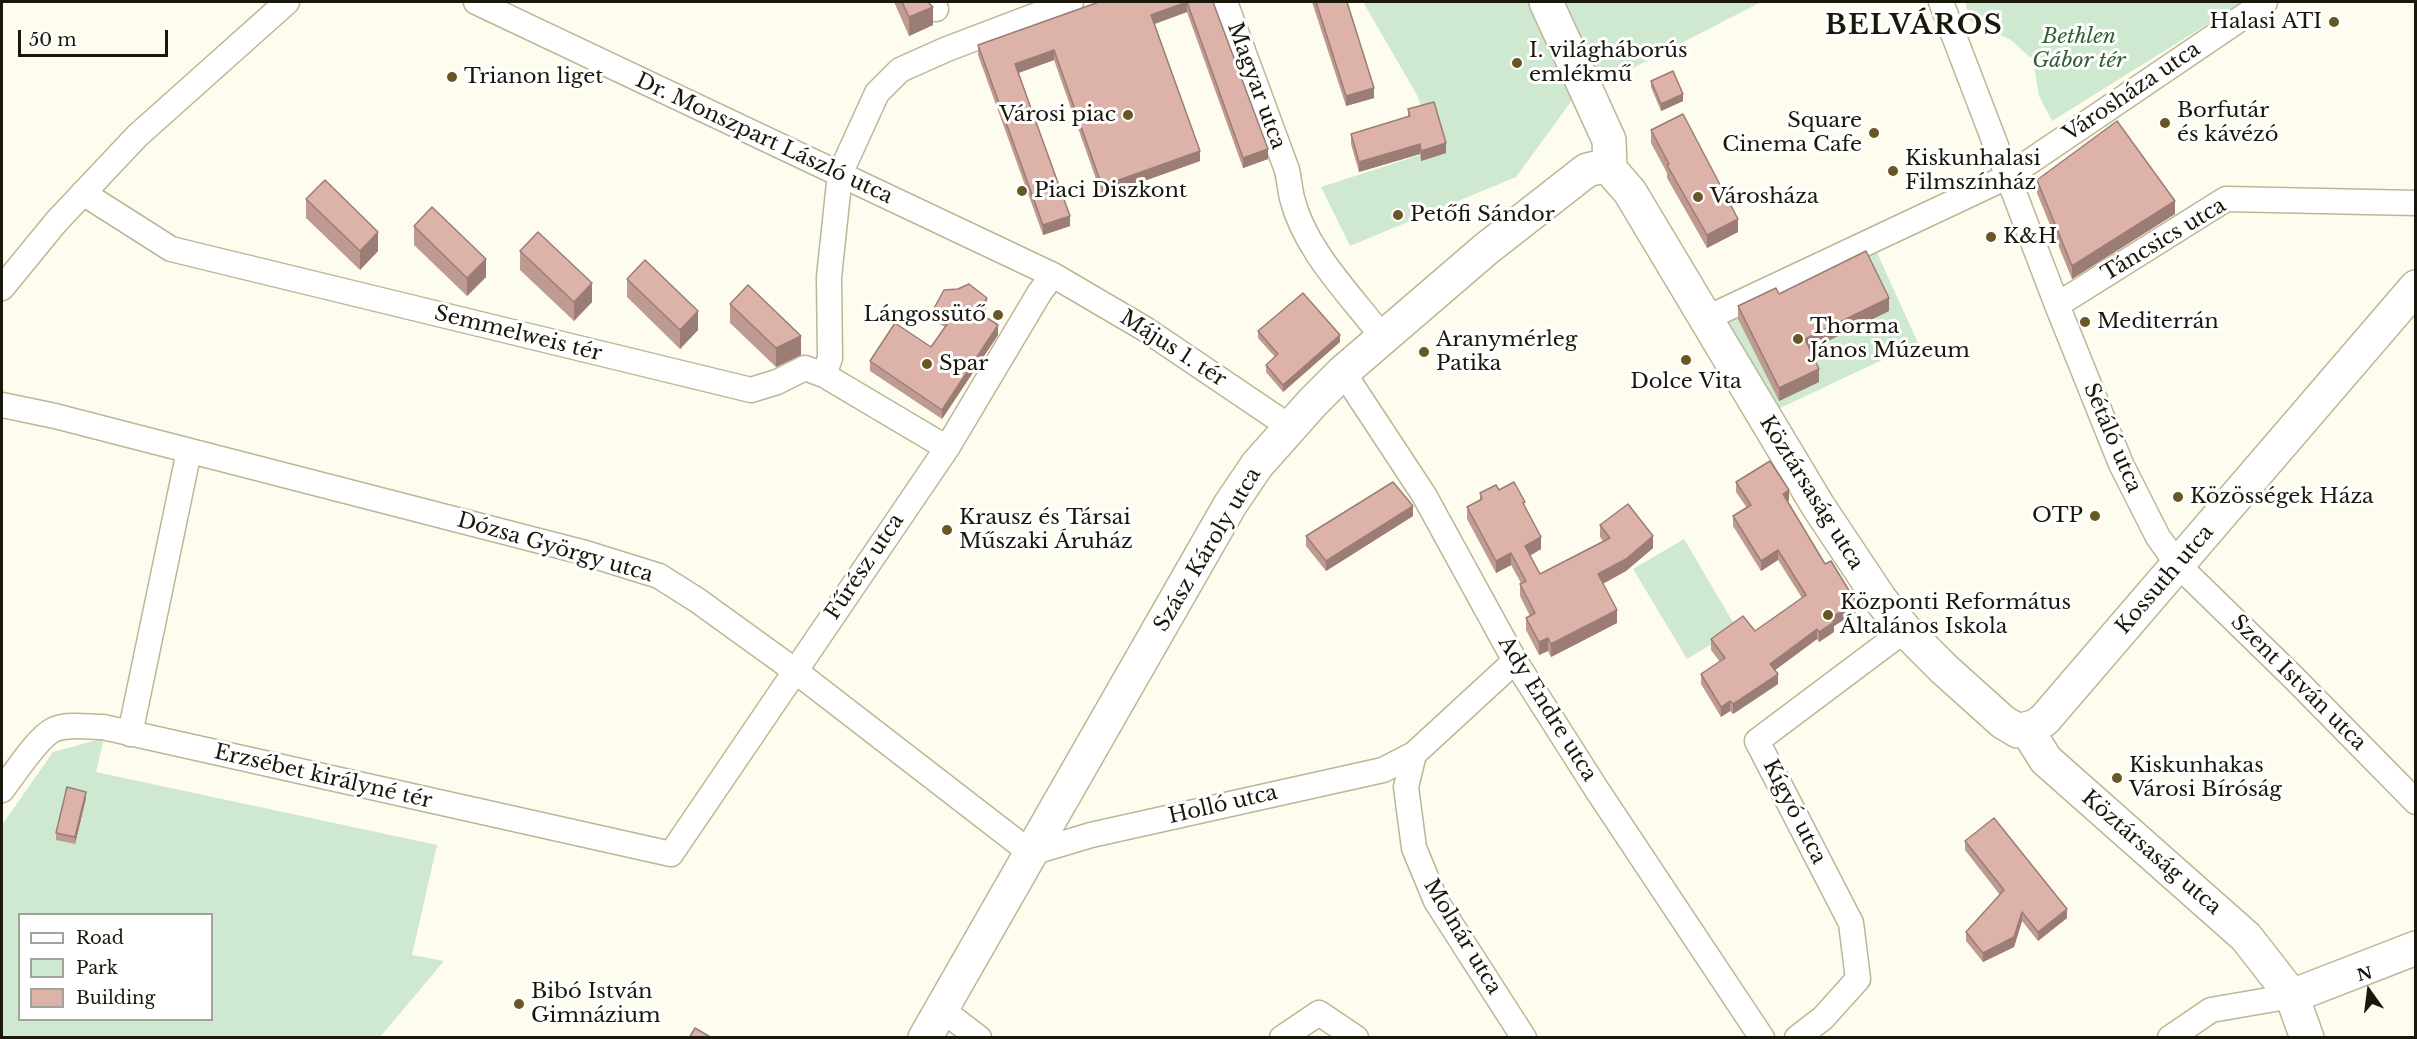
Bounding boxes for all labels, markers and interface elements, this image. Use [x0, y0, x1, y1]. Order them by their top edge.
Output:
place label: Halasi ATI [2210, 9, 2322, 35]
district label: BELVÁROS [1825, 10, 2003, 42]
marker: Halasi ATI [2327, 15, 2341, 29]
scale bar [21, 18, 171, 56]
street label: Magyar utca [1221, 19, 1291, 153]
park label: Bethlen Gábor tér [2032, 24, 2126, 74]
text: 50 m [29, 29, 77, 51]
street label: Városháza utca [2059, 37, 2205, 147]
place label: I. világháborús emlékmű [1529, 38, 1687, 88]
marker: I. világháborús emlékmű [1510, 56, 1524, 70]
place label: Trianon liget [464, 64, 603, 90]
street label: Dr. Monszpart László utca [632, 68, 896, 210]
marker: Trianon liget [445, 70, 459, 84]
place label: Borfutár és kávézó [2177, 98, 2279, 148]
place label: Városi piac [999, 102, 1116, 128]
marker: Városi piac [1121, 108, 1135, 122]
place label: Square Cinema Cafe [1722, 108, 1862, 158]
marker: Borfutár és kávézó [2158, 116, 2172, 130]
marker: Square Cinema Cafe [1867, 126, 1881, 140]
place label: Kiskunhalasi Filmszínház [1905, 146, 2041, 196]
marker: Kiskunhalasi Filmszínház [1886, 164, 1900, 178]
place label: Piaci Diszkont [1034, 178, 1187, 204]
marker: Piaci Diszkont [1015, 184, 1029, 198]
place label: Városháza [1710, 184, 1819, 210]
marker: Városháza [1691, 190, 1705, 204]
street label: Táncsics utca [2097, 193, 2231, 287]
place label: Petőfi Sándor [1410, 202, 1555, 228]
marker: Petőfi Sándor [1391, 208, 1405, 222]
place label: K&H [2003, 224, 2057, 250]
marker: K&H [1984, 230, 1998, 244]
street label: Semmelweis tér [432, 301, 604, 367]
place label: Lángossütő [864, 302, 986, 328]
street label: Május 1. tér [1115, 305, 1231, 393]
marker: Lángossütő [991, 308, 1005, 322]
place label: Mediterrán [2097, 309, 2219, 335]
place label: Thorma János Múzeum [1810, 314, 1970, 364]
marker: Mediterrán [2078, 315, 2092, 329]
place label: Aranymérleg Patika [1436, 327, 1577, 377]
marker: Thorma János Múzeum [1791, 332, 1805, 346]
marker: Aranymérleg Patika [1417, 345, 1431, 359]
place label: Spar [939, 351, 988, 377]
marker: Dolce Vita [1679, 353, 1693, 367]
marker: Spar [920, 357, 934, 371]
place label: Dolce Vita [1630, 369, 1742, 395]
street label: Sétáló utca [2078, 379, 2146, 497]
street label: Köztársaság utca [1754, 411, 1868, 575]
street label: Szász Károly utca [1149, 464, 1267, 636]
place label: Közösségek Háza [2190, 484, 2374, 510]
marker: Közösségek Háza [2171, 490, 2185, 504]
place label: OTP [2032, 503, 2083, 529]
place label: Krausz és Társai Műszaki Áruház [959, 505, 1133, 555]
street label: Dózsa György utca [454, 508, 656, 588]
street label: Fűrész utca [820, 509, 910, 625]
marker: OTP [2088, 509, 2102, 523]
street label: Kossuth utca [2111, 520, 2219, 640]
marker: Krausz és Társai Műszaki Áruház [940, 523, 954, 537]
place label: Központi Református Általános Iskola [1840, 590, 2071, 640]
marker: Központi Református Általános Iskola [1821, 608, 1835, 622]
street label: Szent István utca [2225, 610, 2371, 756]
street label: Ady Endre utca [1492, 632, 1602, 786]
street label: Erzsébet királyné tér [212, 740, 434, 814]
place label: Kiskunhakas Városi Bíróság [2129, 753, 2282, 803]
street label: Kígyó utca [1757, 756, 1831, 868]
marker: Kiskunhakas Városi Bíróság [2110, 771, 2124, 785]
street label: Holló utca [1166, 780, 1280, 830]
street label: Köztársaság utca [2076, 786, 2226, 920]
street label: Molnár utca [1418, 875, 1506, 999]
legend [18, 913, 213, 1021]
text: Road [76, 927, 124, 949]
text: Park [76, 957, 118, 979]
north arrow [2339, 961, 2399, 1021]
text: N [2355, 962, 2374, 985]
place label: Bibó István Gimnázium [531, 979, 661, 1029]
text: Building [76, 987, 155, 1009]
marker: Bibó István Gimnázium [512, 997, 526, 1011]

